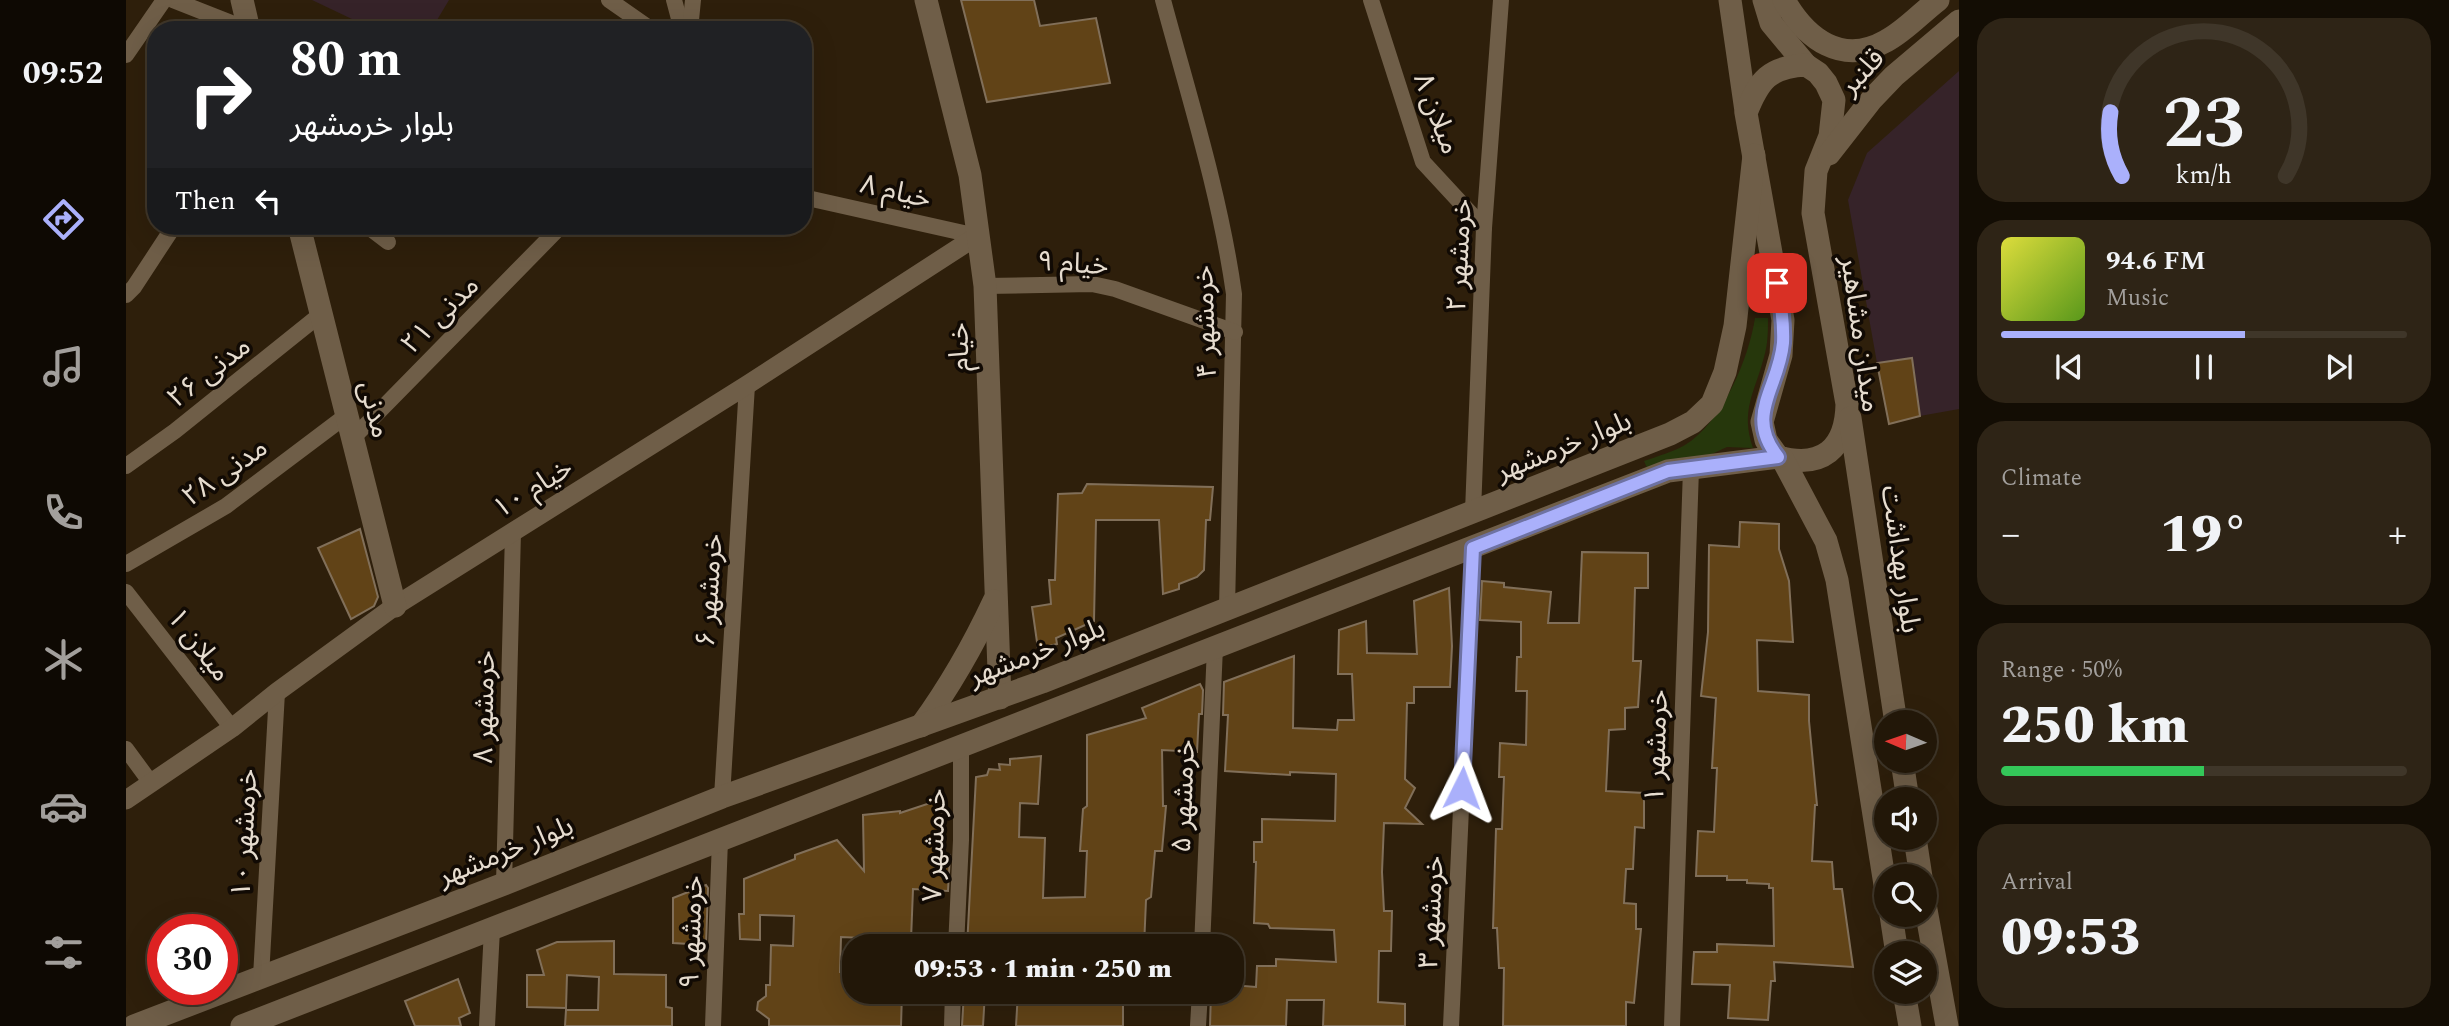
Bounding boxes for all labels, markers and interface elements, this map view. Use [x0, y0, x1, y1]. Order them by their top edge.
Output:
text: 80 m [290, 23, 401, 98]
street label: قلنبر [1828, 39, 1895, 106]
text: 09:52 [23, 49, 103, 98]
icon: right [175, 49, 266, 140]
street label: میلان ۸ [1401, 67, 1472, 161]
text: 23 [2163, 69, 2245, 180]
text: بلوار خرمشهر [290, 101, 454, 150]
text: km/h [2176, 157, 2232, 195]
street label: خیام ۸ [856, 162, 935, 220]
text: Then [175, 181, 235, 221]
icon: left [249, 182, 287, 220]
icon: directions [39, 195, 88, 244]
street label: خرمشهر ۲ [1435, 197, 1484, 313]
street label: خیام ۹ [1036, 240, 1110, 287]
text: 94.6 FM [2106, 241, 2206, 281]
street label: میدان مشاهیر [1828, 252, 1893, 415]
pin [1747, 253, 1807, 313]
icon: arrive [1758, 264, 1796, 302]
street label: خرمشهر ۴ [1182, 265, 1229, 379]
street label: مدنی ۲۱ [391, 266, 489, 364]
text: Music [2106, 281, 2169, 316]
street label: خیام [937, 322, 982, 372]
street label: مدنی ۲۶ [158, 325, 260, 419]
icon: music [39, 342, 88, 391]
icon: previous [2050, 348, 2088, 386]
icon: pause [2185, 348, 2223, 386]
icon: next [2320, 348, 2358, 386]
street label: مدنی [347, 376, 402, 443]
street label: بلوار خرمشهر [1488, 400, 1638, 494]
street label: مدنی ۲۸ [173, 427, 277, 518]
street label: خیام ۱۰ [484, 447, 581, 530]
text: Climate [2001, 461, 2082, 496]
street label: بلوار بهداشت [1869, 482, 1932, 636]
icon: phone [39, 488, 88, 537]
text: 19° [2160, 496, 2248, 575]
text: − [2001, 506, 2020, 564]
text: + [2388, 506, 2407, 564]
street label: خرمشهر ۶ [684, 532, 735, 648]
street label: میلان ۱ [156, 599, 242, 691]
street label: بلوار خرمشهر [961, 607, 1111, 699]
icon: climate [39, 635, 88, 684]
street label: خرمشهر ۸ [462, 650, 507, 764]
text: Range · 50% [2001, 653, 2122, 688]
text: 250 km [2001, 687, 2189, 766]
street label: خرمشهر ۱ [1633, 689, 1680, 803]
north arrow [1874, 710, 1937, 774]
map controls [1874, 710, 1937, 1004]
street label: خرمشهر ۵ [1160, 739, 1207, 853]
position arrow [1425, 751, 1499, 825]
street label: خرمشهر ۱۰ [220, 767, 269, 899]
icon: car [39, 782, 88, 831]
button: sound [1874, 787, 1937, 850]
street label: خرمشهر ۷ [911, 788, 958, 902]
street label: بلوار خرمشهر [430, 805, 580, 899]
street label: خرمشهر ۳ [1407, 854, 1456, 970]
button: search [1874, 864, 1937, 927]
text: Arrival [2001, 865, 2073, 900]
street label: خرمشهر ۹ [668, 875, 715, 989]
text: 09:53 [2001, 899, 2140, 978]
speed limit sign: 30 [147, 914, 238, 1005]
icon: filters [39, 928, 88, 977]
button: layers [1874, 941, 1937, 1004]
text: 09:53 · 1 min · 250 m [914, 949, 1172, 989]

